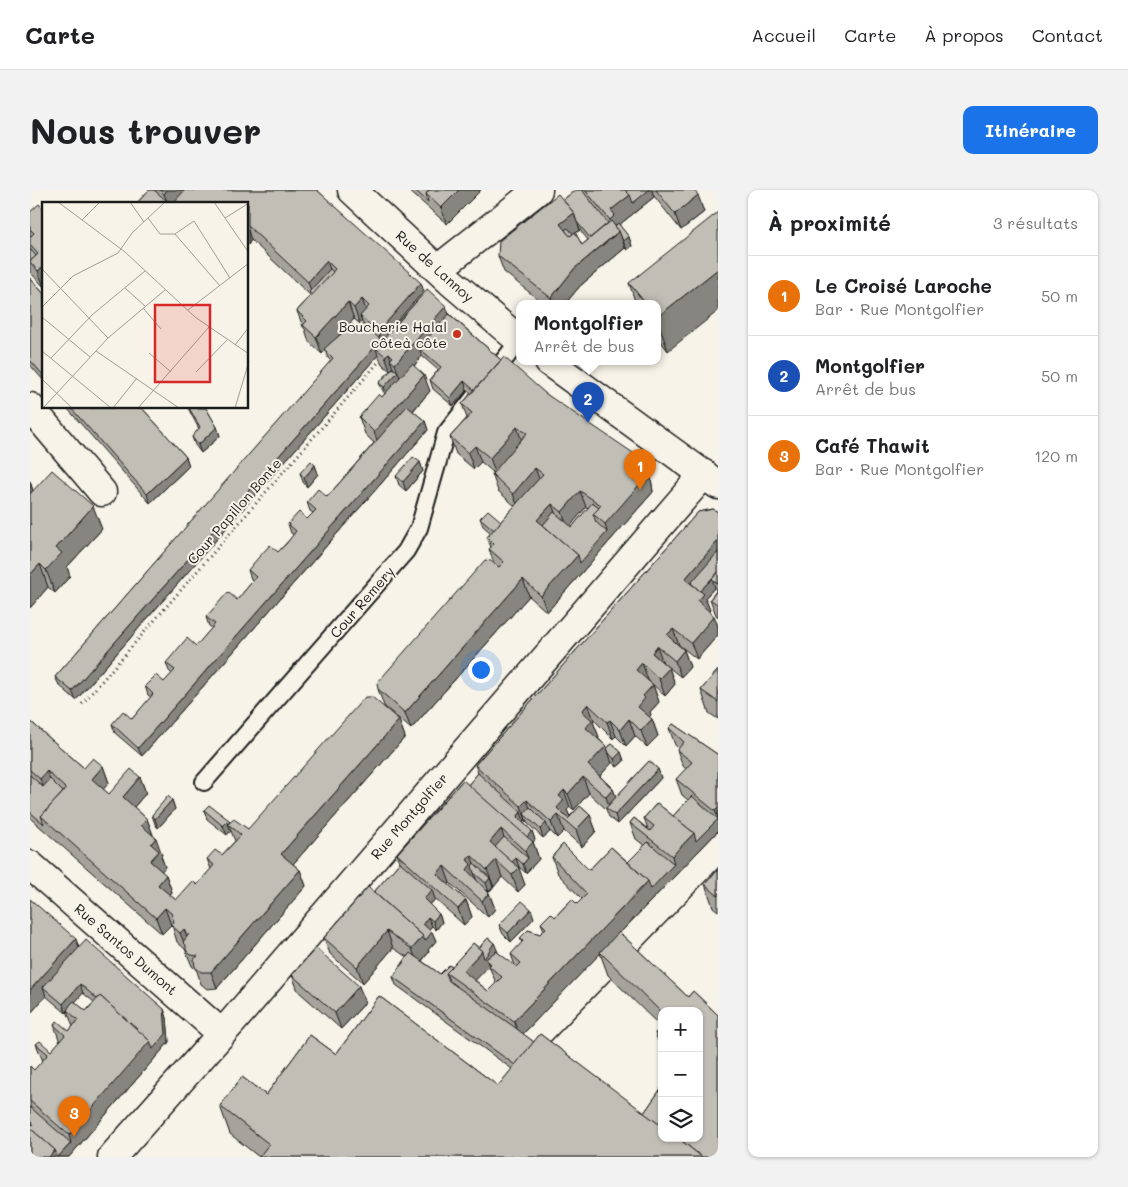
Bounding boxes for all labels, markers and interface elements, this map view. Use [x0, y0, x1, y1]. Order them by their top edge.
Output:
text: Carte [25, 19, 95, 50]
text: Accueil [751, 23, 816, 47]
text: Carte [844, 23, 896, 47]
text: À propos [924, 23, 1004, 47]
text: Contact [1032, 23, 1103, 47]
button: Itinéraire [963, 106, 1098, 154]
text: Nous trouver [30, 107, 261, 153]
inset map [42, 202, 249, 409]
text: À proximité [768, 209, 891, 236]
text: 3 résultats [993, 212, 1078, 233]
street label: Rue de Lannoy [392, 226, 478, 306]
text: Le Croisé Laroche [815, 273, 992, 298]
text: 1 [780, 285, 788, 306]
text: 50 m [1041, 285, 1078, 306]
text: Bar · Rue Montgolfier [815, 298, 984, 319]
popup [516, 300, 661, 365]
text: Montgolfier [533, 310, 644, 335]
place label: Boucherie Halal côteà côte [339, 317, 447, 352]
marker: Boucherie Halal côteà côte [451, 328, 463, 340]
text: Arrêt de bus [533, 335, 635, 356]
text: Montgolfier [815, 353, 925, 378]
text: 2 [780, 365, 788, 386]
text: 50 m [1041, 365, 1078, 386]
text: Arrêt de bus [815, 378, 916, 399]
pin: 2 [572, 382, 604, 423]
text: Café Thawit [815, 433, 930, 458]
text: 3 [779, 445, 789, 466]
text: 120 m [1034, 445, 1078, 466]
pin: 1 [624, 449, 656, 490]
street label: Cour Papillon Bonte [183, 454, 285, 568]
text: Bar · Rue Montgolfier [815, 458, 984, 479]
street label: Cour Remery [326, 562, 398, 642]
your location [468, 657, 494, 683]
street label: Rue Montgolfier [366, 769, 452, 863]
street label: Rue Santos Dumont [71, 899, 181, 999]
map controls [658, 1007, 703, 1142]
button: + [658, 1007, 703, 1052]
button: − [658, 1052, 703, 1097]
pin: 3 [58, 1096, 90, 1137]
button: layers [658, 1097, 703, 1142]

